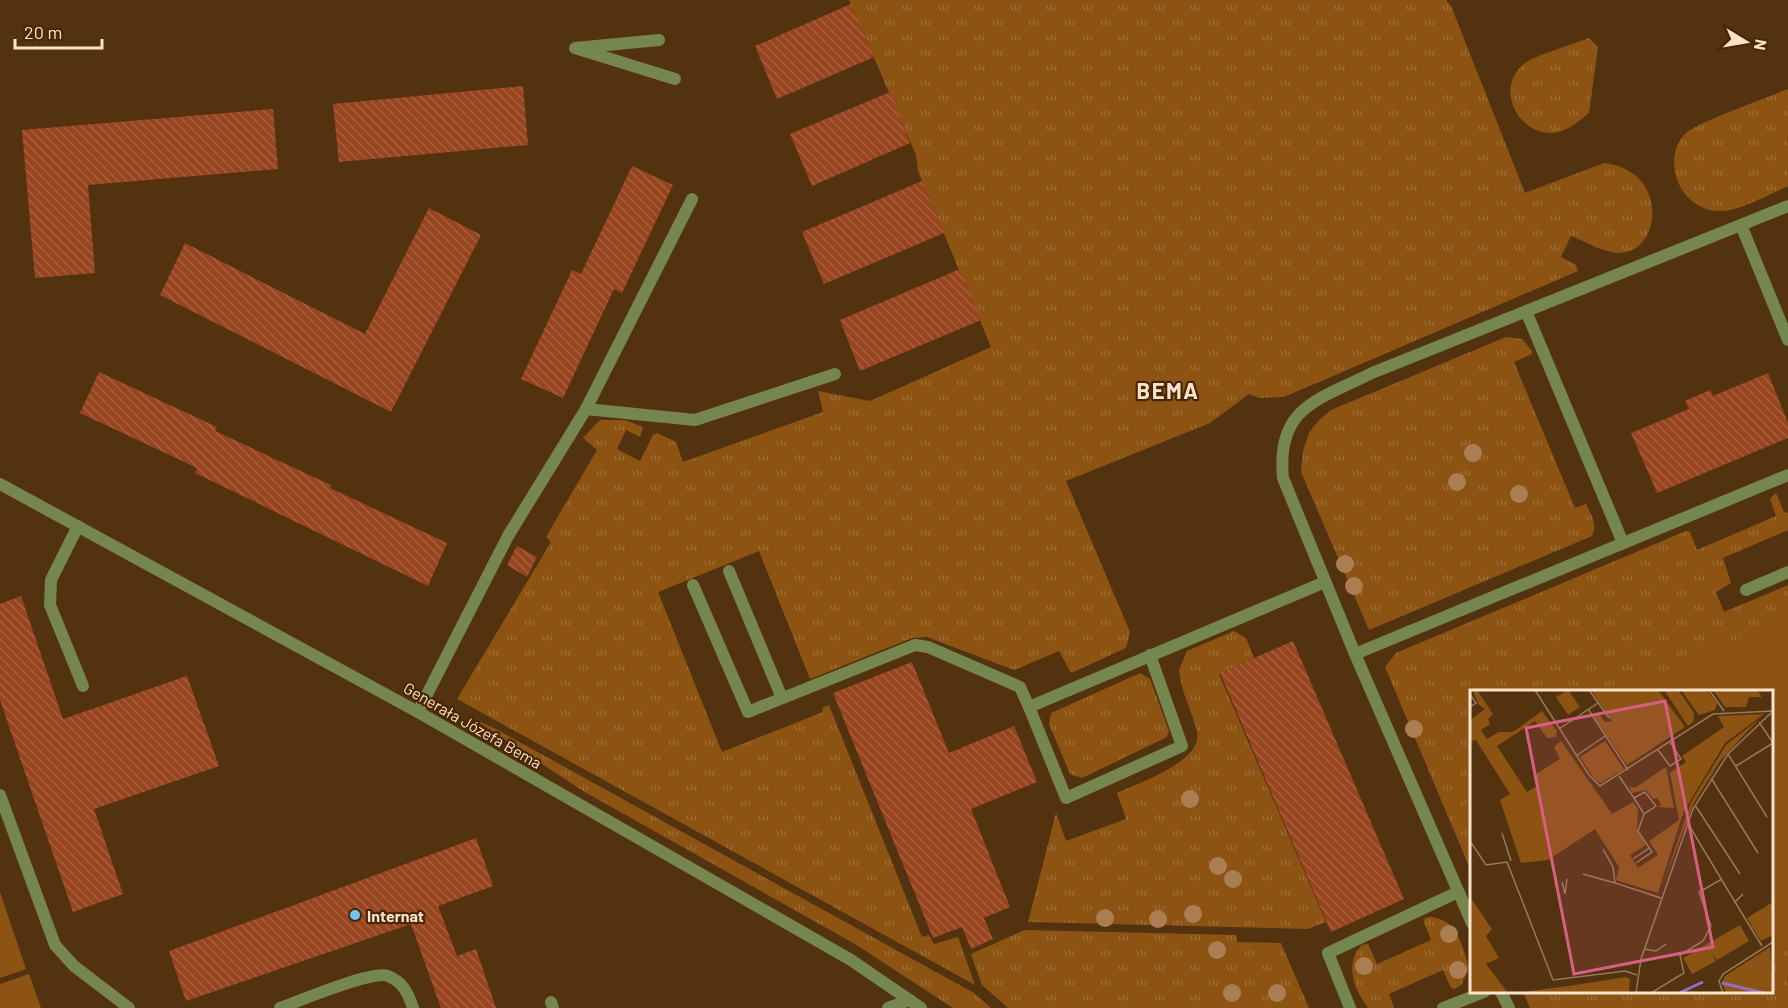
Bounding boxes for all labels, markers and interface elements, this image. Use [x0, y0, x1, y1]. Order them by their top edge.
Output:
scale bar [15, 12, 102, 50]
north arrow [1716, 12, 1776, 72]
text: 20 m [24, 21, 62, 43]
text: N [1751, 38, 1772, 52]
district label: BEMA [1137, 377, 1199, 403]
street label: Generała Józefa Bema [401, 678, 545, 772]
inset map [1470, 690, 1773, 993]
place label: Internat [367, 906, 424, 925]
marker: Internat [348, 908, 362, 922]

